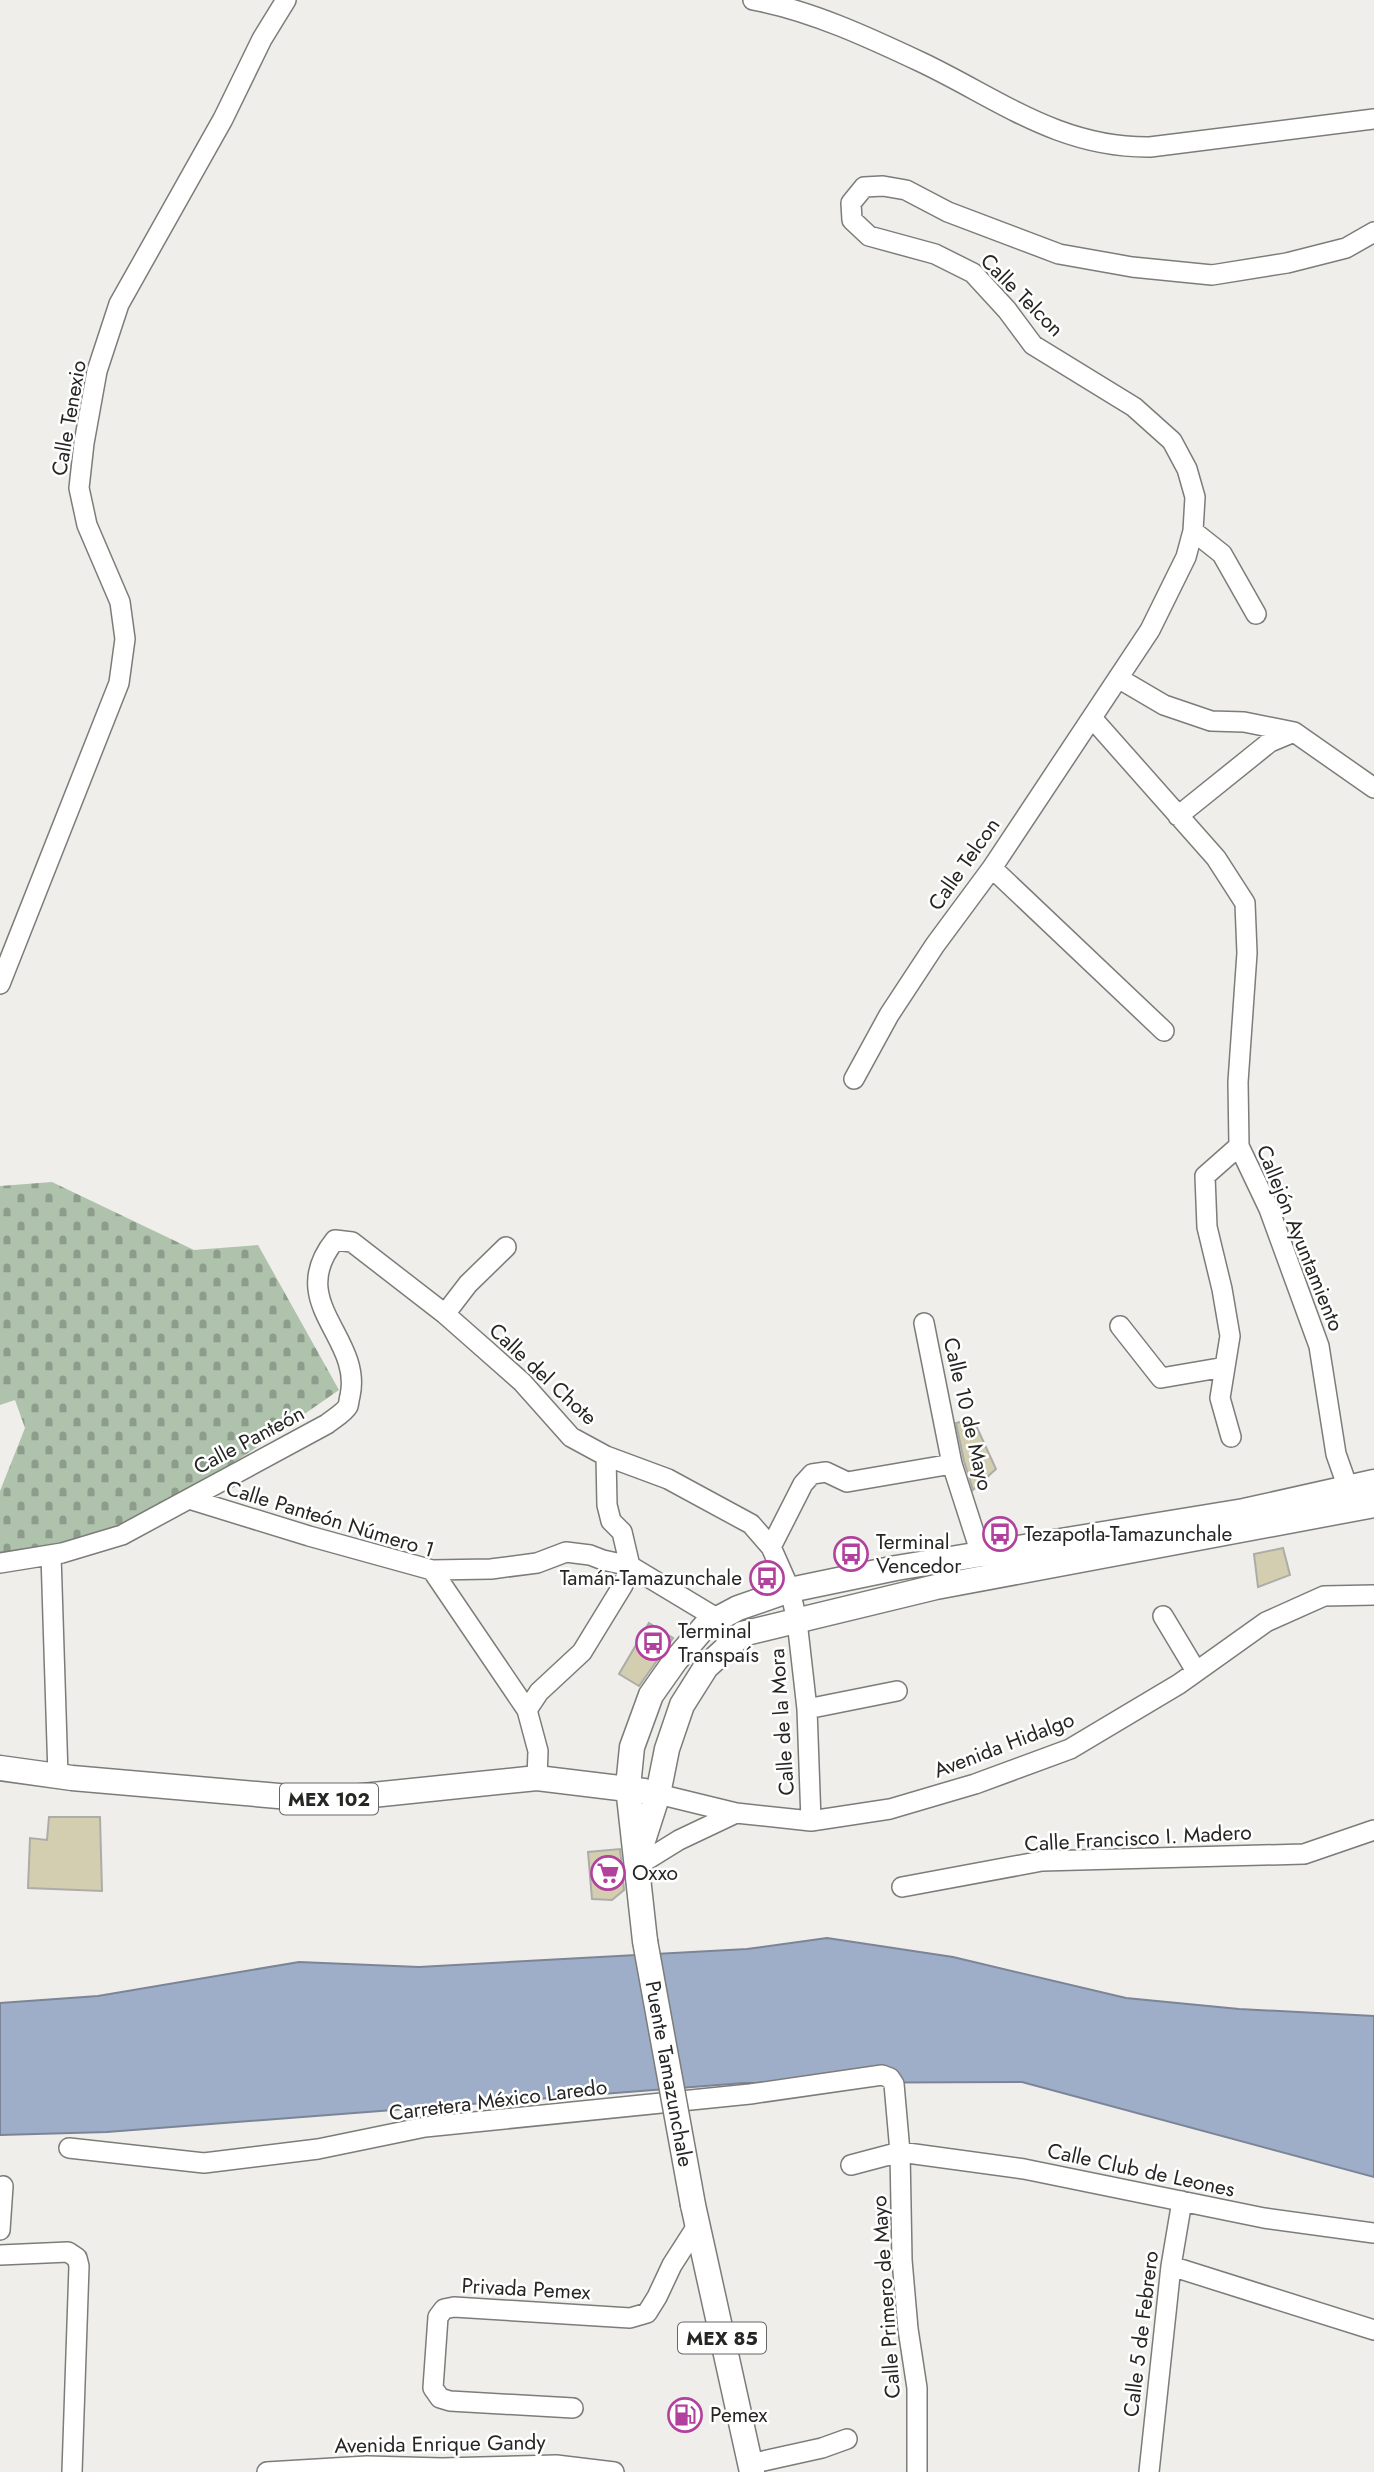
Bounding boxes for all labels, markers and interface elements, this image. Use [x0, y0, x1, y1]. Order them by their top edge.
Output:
street label: Calle Telcon [974, 247, 1070, 343]
street label: Calle Tenexio [44, 358, 94, 478]
street label: Calle Telcon [921, 812, 1007, 916]
street label: Callejón Ayuntamiento [1249, 1140, 1351, 1336]
street label: Calle del Chote [482, 1316, 604, 1432]
street label: Calle 10 de Mayo [936, 1335, 1000, 1493]
street label: Calle Panteón [188, 1398, 310, 1482]
street label: Calle Panteón Número 1 [222, 1473, 438, 1565]
bus stop icon: Tezapotla-Tamazunchale [981, 1515, 1019, 1553]
place label: Tezapotla-Tamazunchale [1024, 1519, 1232, 1549]
place label: Terminal Vencedor [876, 1527, 962, 1581]
bus stop icon: Terminal Vencedor [832, 1535, 870, 1573]
bus stop icon: Tamán-Tamazunchale [748, 1559, 786, 1597]
place label: Tamán-Tamazunchale [560, 1563, 742, 1593]
place label: Terminal Transpaís [678, 1616, 759, 1670]
bus stop icon: Terminal Transpaís [634, 1624, 672, 1662]
street label: Calle de la Mora [762, 1647, 802, 1797]
street label: Avenida Hidalgo [929, 1704, 1079, 1786]
road number: MEX 102 [280, 1784, 378, 1814]
street label: Calle Francisco I. Madero [1024, 1817, 1252, 1859]
supermarket icon: Oxxo [589, 1854, 627, 1892]
place label: Oxxo [632, 1858, 678, 1888]
street label: Puente Tamazunchale [638, 1978, 701, 2170]
street label: Carretera México Laredo [387, 2072, 609, 2128]
street label: Calle Club de Leones [1045, 2135, 1237, 2205]
street label: Calle Primero de Mayo [864, 2195, 908, 2399]
street label: Calle 5 de Febrero [1116, 2249, 1166, 2419]
street label: Privada Pemex [461, 2271, 591, 2307]
road number: MEX 85 [678, 2322, 766, 2354]
fuel station icon: Pemex [666, 2396, 704, 2434]
place label: Pemex [710, 2400, 768, 2430]
street label: Avenida Enrique Gandy [334, 2427, 547, 2461]

